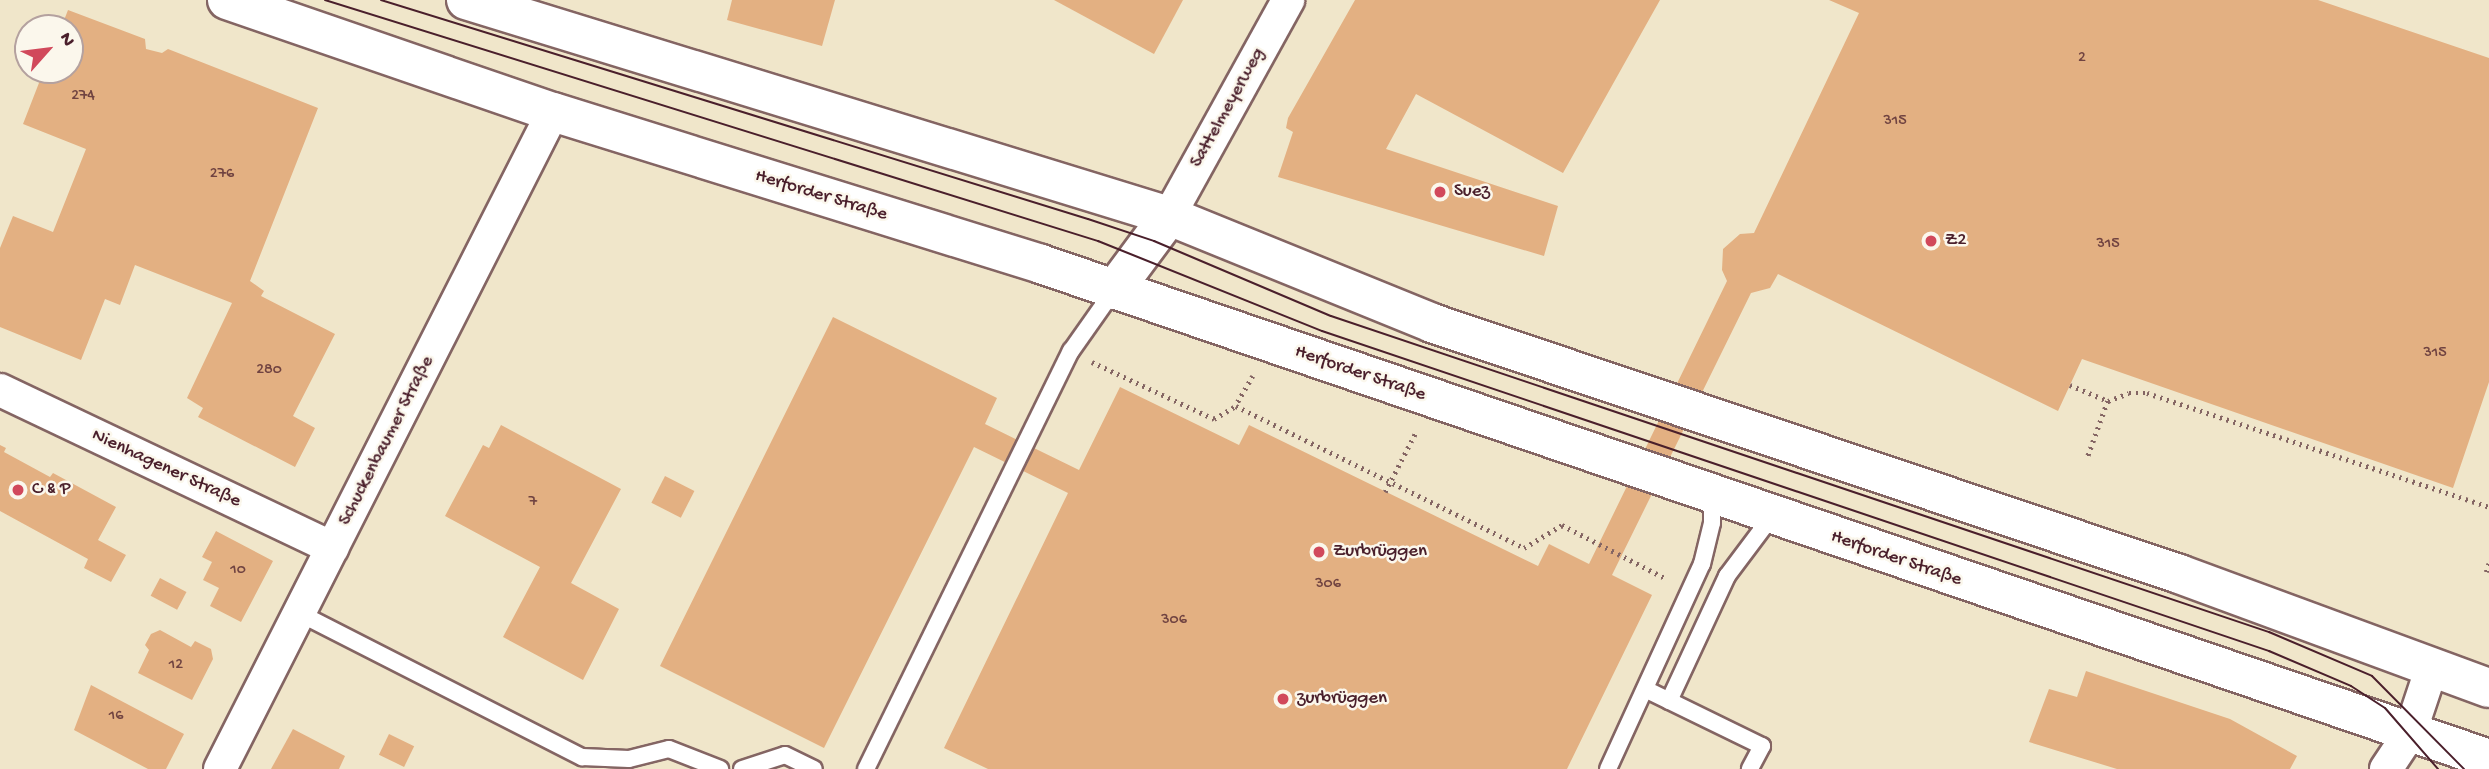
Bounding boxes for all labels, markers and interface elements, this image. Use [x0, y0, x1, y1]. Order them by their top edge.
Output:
north arrow [14, 14, 84, 84]
text: N [53, 29, 79, 51]
street label: Sattelmeyerweg [1186, 44, 1270, 172]
house number: 2 [2078, 49, 2086, 69]
house number: 274 [71, 87, 95, 107]
house number: 315 [1883, 112, 1907, 132]
house number: 276 [210, 165, 234, 185]
street label: Herforder Straße [752, 165, 890, 227]
place label: Suez [1454, 181, 1490, 203]
marker: Suez [1432, 184, 1448, 200]
place label: Z2 [1945, 230, 1967, 252]
marker: Z2 [1923, 233, 1939, 249]
house number: 315 [2096, 235, 2120, 255]
street label: Herforder Straße [1291, 341, 1429, 407]
house number: 315 [2423, 344, 2447, 364]
street label: Schuckenbaumer Straße [334, 352, 440, 530]
house number: 280 [256, 361, 282, 381]
street label: Nienhagener Straße [88, 424, 244, 514]
place label: C & P [32, 479, 71, 501]
marker: C & P [10, 482, 26, 498]
house number: 7 [529, 493, 537, 513]
street label: Herforder Straße [1827, 526, 1965, 592]
place label: Zurbrüggen [1333, 541, 1427, 563]
marker: Zurbrüggen [1311, 544, 1327, 560]
house number: 10 [230, 561, 246, 581]
house number: 306 [1315, 575, 1341, 595]
house number: 306 [1161, 611, 1187, 631]
house number: 12 [169, 656, 183, 676]
place label: zurbrüggen [1297, 688, 1387, 710]
marker: zurbrüggen [1275, 691, 1291, 707]
house number: 16 [109, 707, 123, 727]

